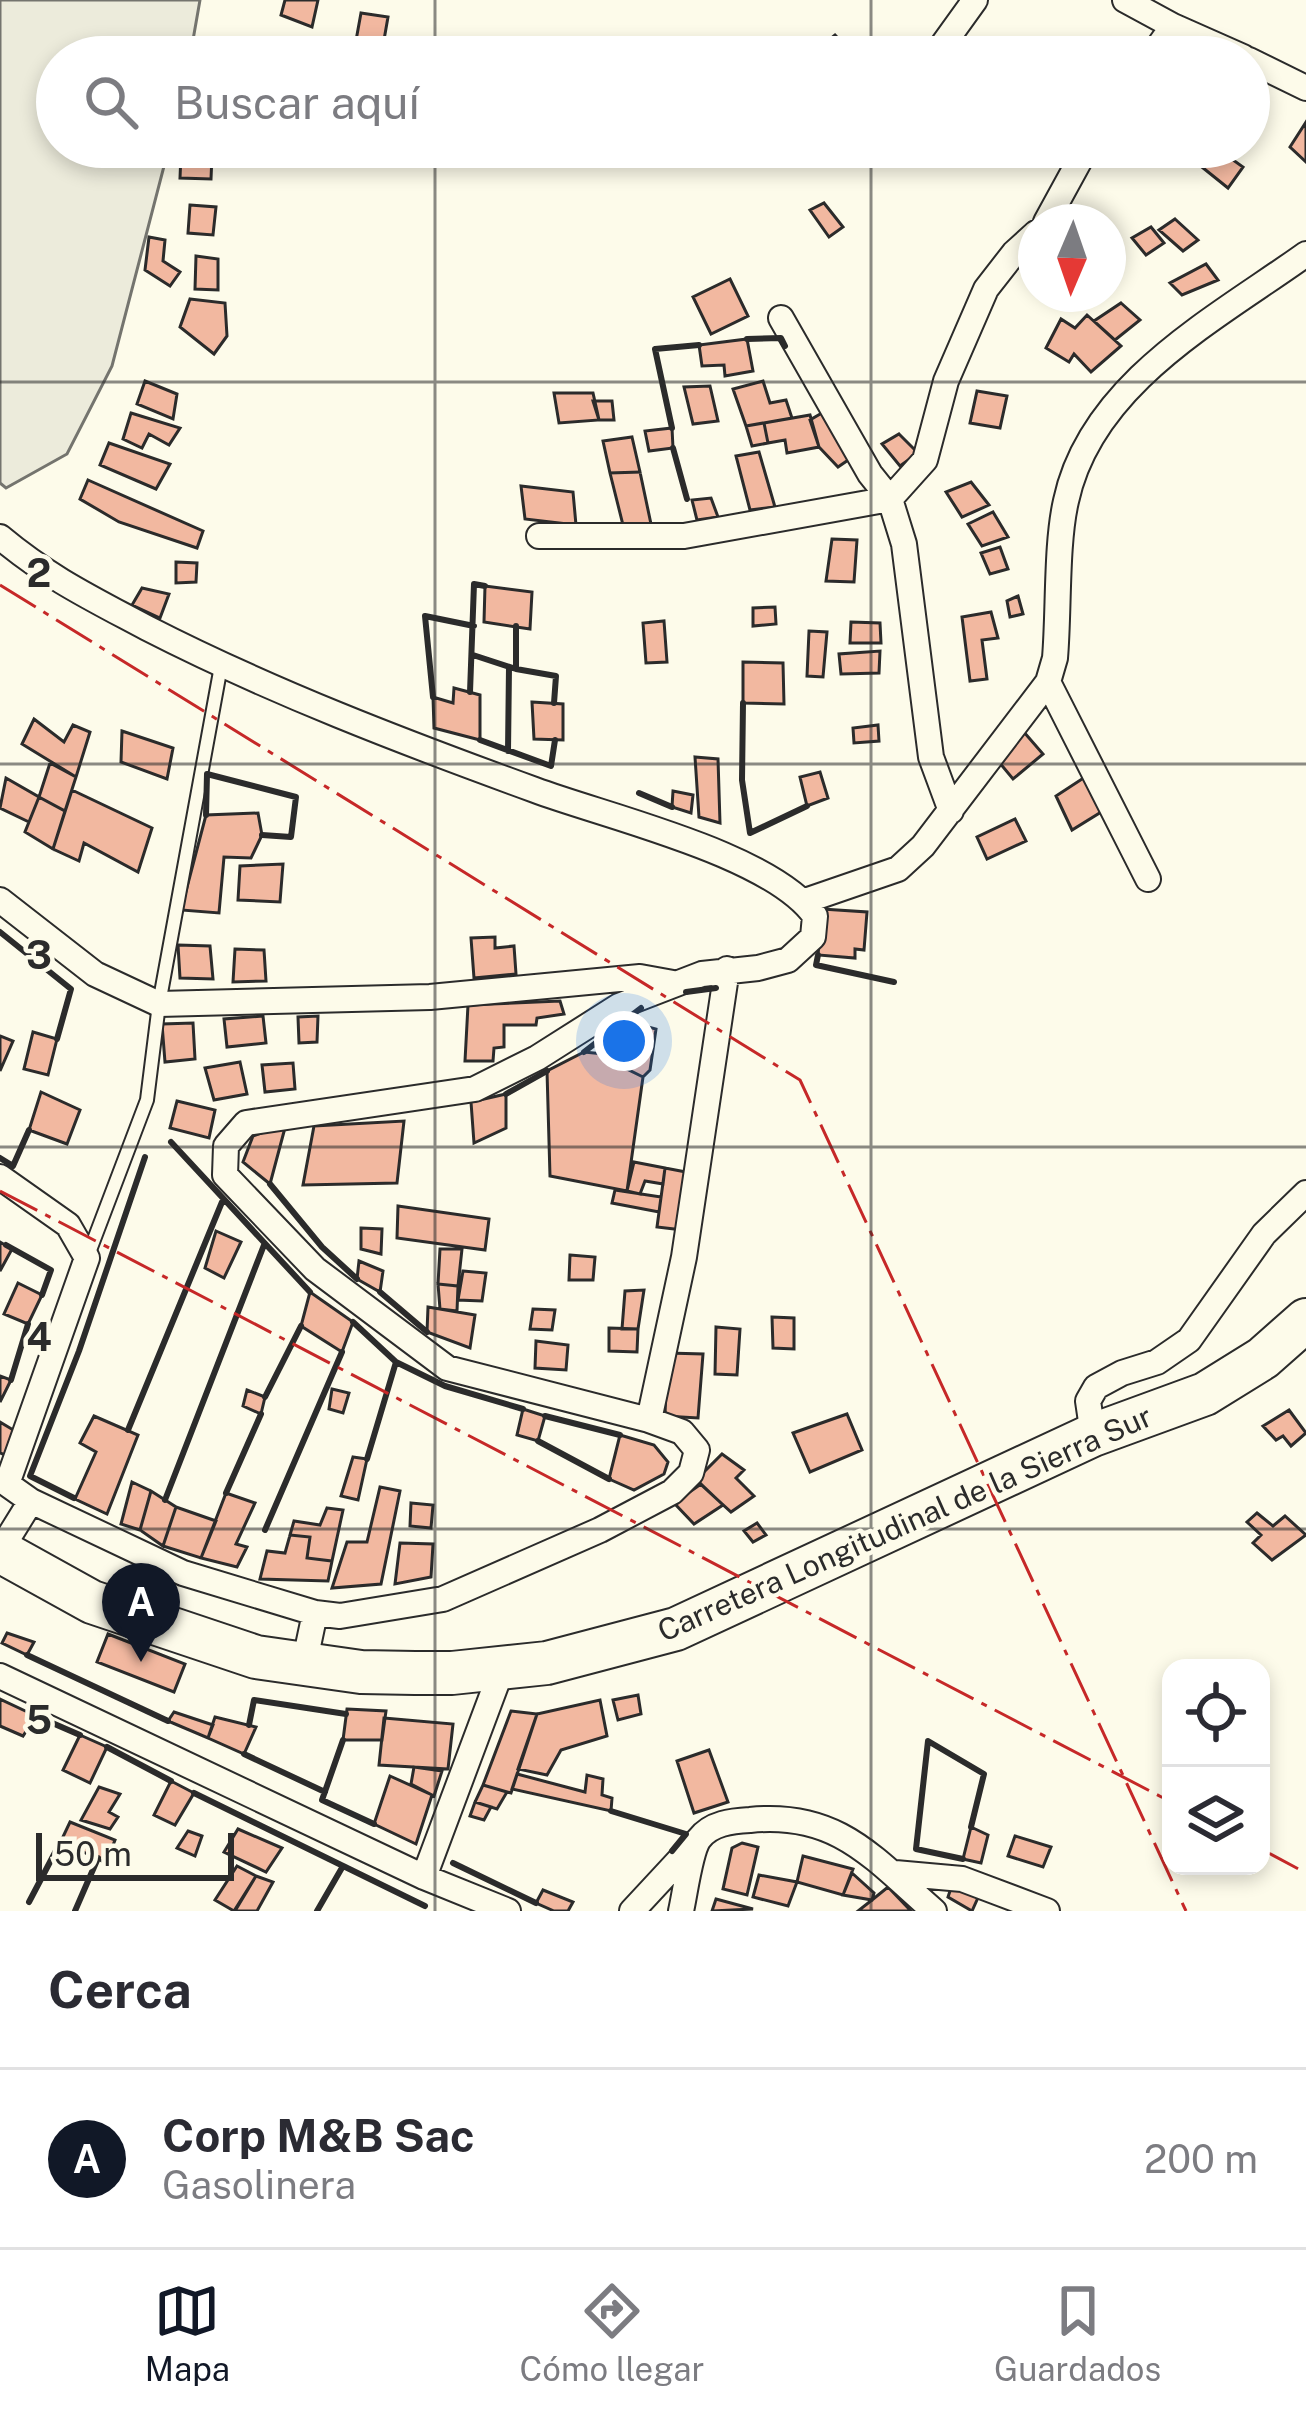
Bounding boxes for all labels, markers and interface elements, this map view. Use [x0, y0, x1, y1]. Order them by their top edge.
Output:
search box [36, 36, 1270, 168]
icon: search [78, 69, 144, 135]
text: Buscar aquí [174, 76, 420, 129]
north arrow [1018, 204, 1126, 312]
text: 2 [27, 550, 51, 596]
text: 3 [26, 932, 52, 978]
your location [594, 1011, 654, 1071]
text: 4 [26, 1314, 52, 1360]
street label: Carretera Longitudinal de la Sierra Sur [652, 1397, 1157, 1649]
pin: A [102, 1563, 180, 1662]
map controls [1162, 1659, 1270, 1875]
button: locate [1162, 1659, 1270, 1767]
text: 5 [26, 1697, 52, 1743]
button: layers [1162, 1767, 1270, 1875]
scale bar [36, 1827, 234, 1880]
text: 50 m [54, 1835, 132, 1873]
text: Cerca [48, 1960, 192, 2019]
text: Corp M&B Sac [162, 2109, 475, 2162]
text: A [73, 2136, 101, 2182]
text: 200 m [1144, 2136, 1258, 2182]
text: Gasolinera [162, 2162, 356, 2208]
tab: Mapa [145, 2278, 230, 2388]
tab: Cómo llegar [520, 2278, 704, 2388]
tab: Guardados [994, 2278, 1161, 2388]

